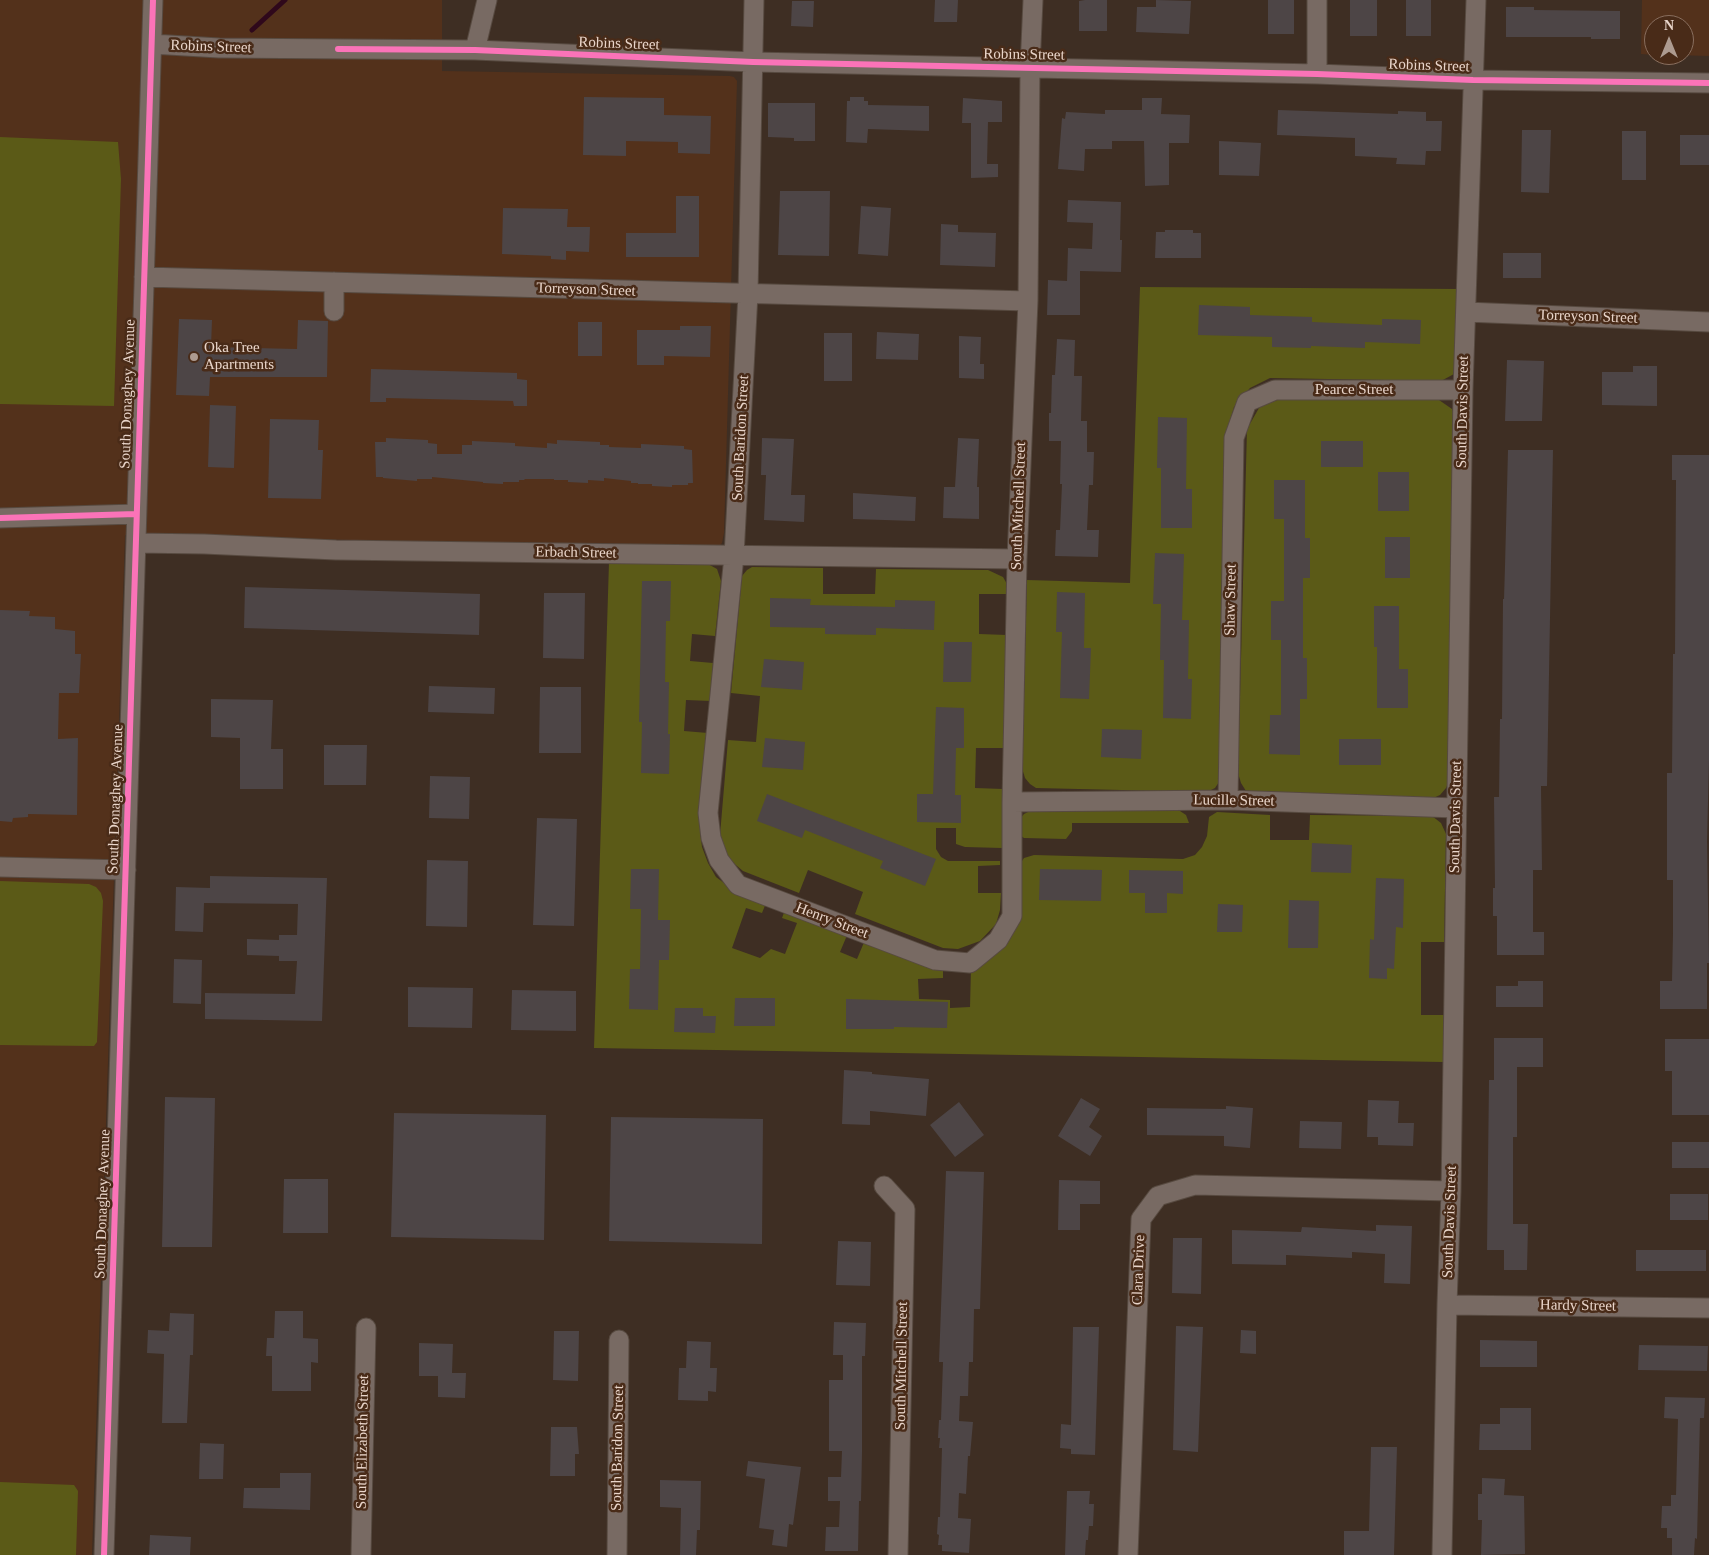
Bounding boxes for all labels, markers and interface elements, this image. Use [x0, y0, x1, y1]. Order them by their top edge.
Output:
north arrow [1644, 15, 1694, 65]
text: N [1664, 18, 1674, 33]
street label: Robins Street [578, 34, 660, 54]
street label: Robins Street [170, 37, 252, 57]
street label: Robins Street [983, 45, 1065, 65]
street label: Robins Street [1388, 56, 1470, 76]
street label: Torreyson Street [536, 279, 636, 301]
street label: Torreyson Street [1538, 306, 1638, 328]
street label: South Donaghey Avenue [116, 319, 140, 469]
place label: Oka Tree Apartments [204, 339, 274, 374]
marker: Oka Tree Apartments [188, 351, 200, 363]
street label: South Davis Street [1453, 356, 1473, 468]
street label: South Baridon Street [729, 375, 753, 501]
street label: Pearce Street [1315, 381, 1393, 399]
street label: South Mitchell Street [1008, 442, 1030, 570]
street label: Erbach Street [535, 543, 617, 563]
street label: Shaw Street [1221, 564, 1241, 636]
street label: South Donaghey Avenue [104, 724, 128, 874]
street label: South Davis Street [1446, 761, 1466, 873]
street label: Lucille Street [1193, 791, 1275, 811]
street label: Henry Street [793, 899, 871, 943]
street label: South Donaghey Avenue [91, 1129, 115, 1279]
street label: South Davis Street [1439, 1165, 1461, 1279]
street label: Clara Drive [1129, 1235, 1149, 1305]
street label: Hardy Street [1540, 1296, 1616, 1316]
street label: South Mitchell Street [892, 1302, 912, 1430]
street label: South Elizabeth Street [353, 1375, 373, 1509]
street label: South Baridon Street [608, 1385, 628, 1511]

